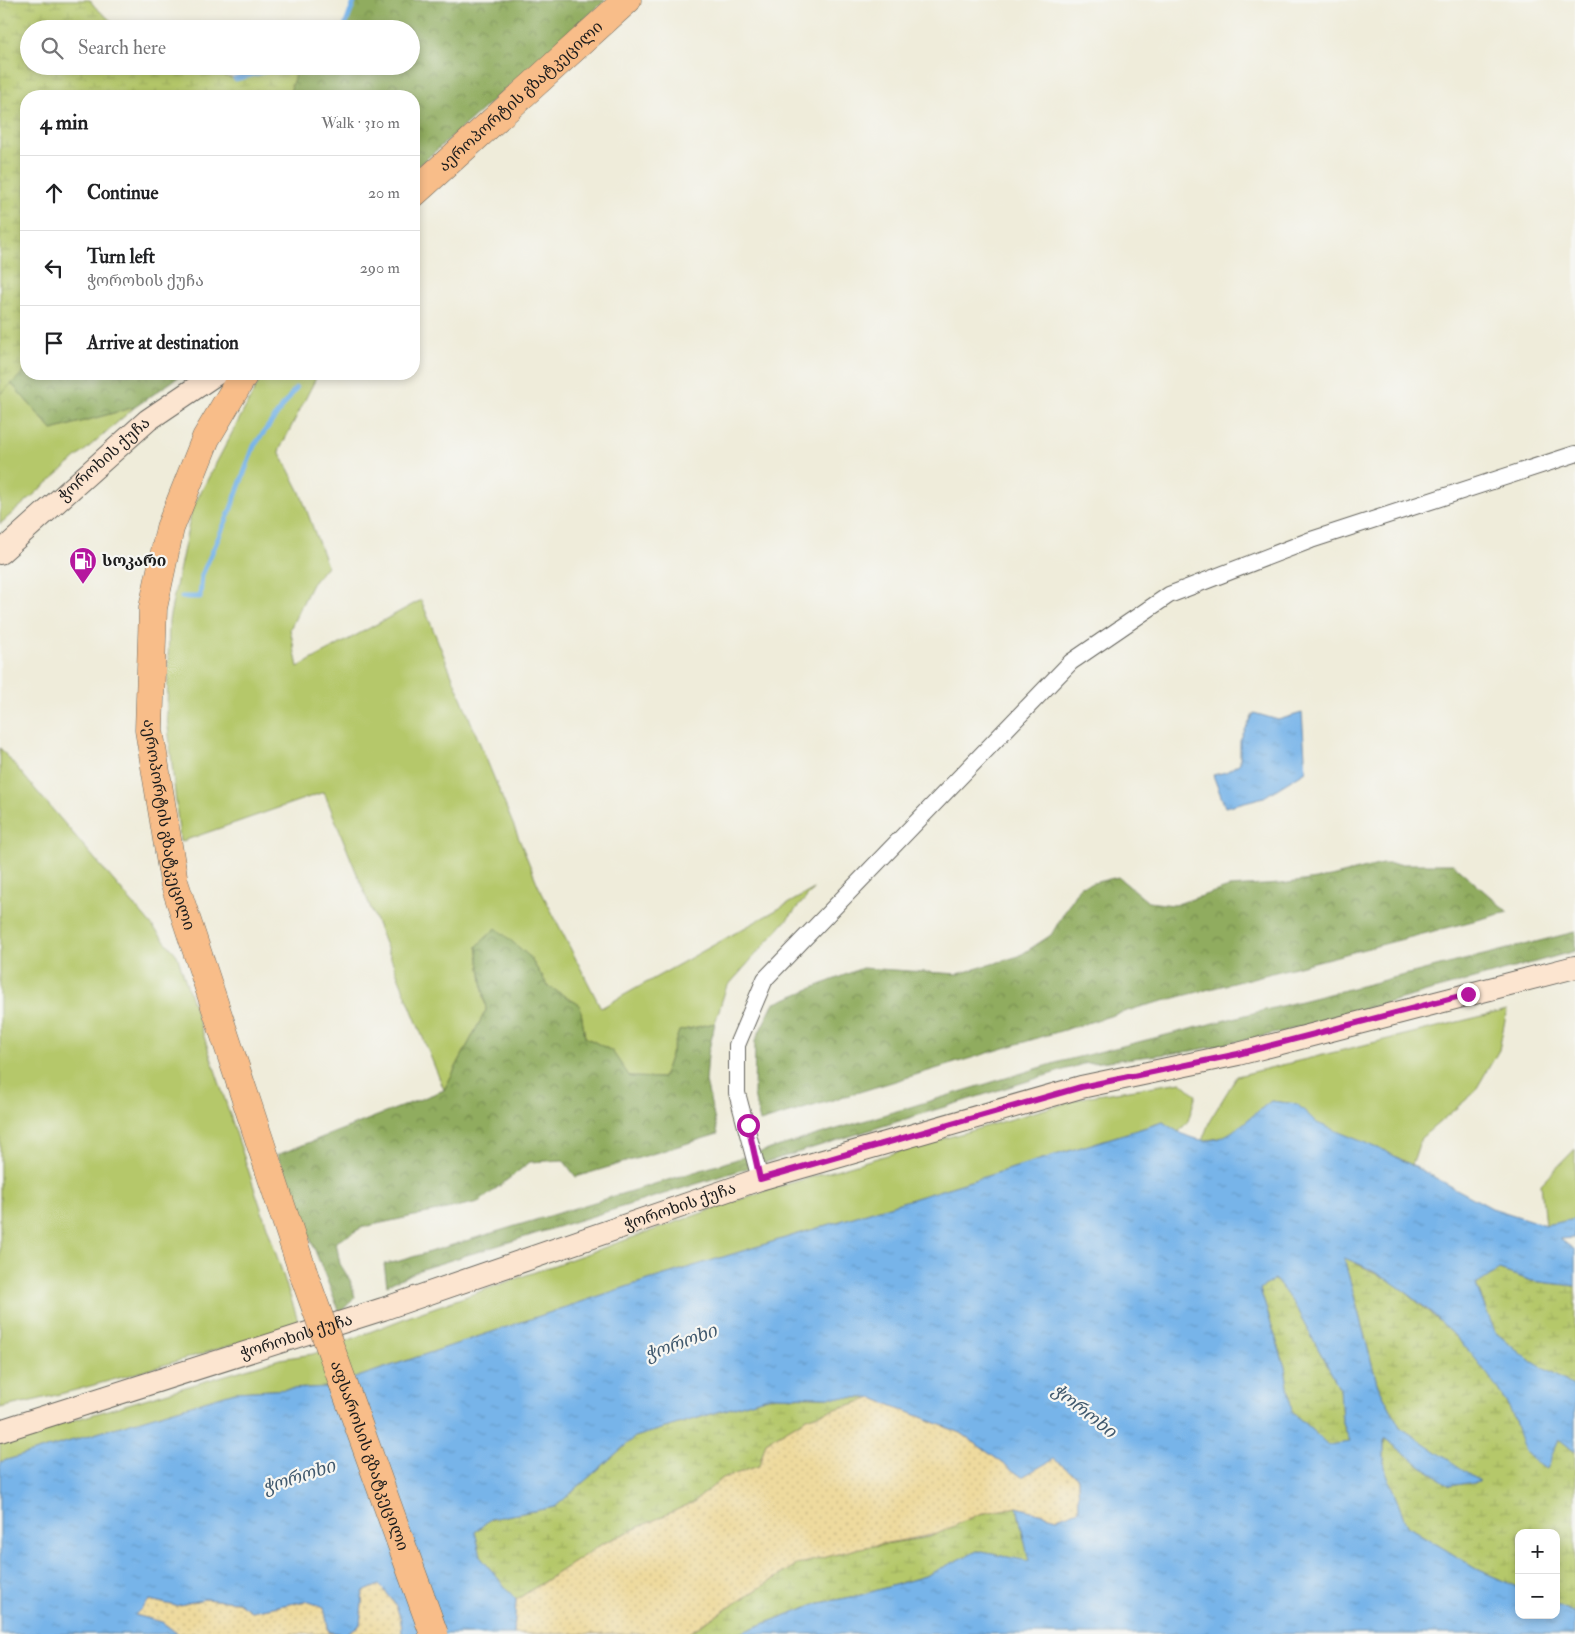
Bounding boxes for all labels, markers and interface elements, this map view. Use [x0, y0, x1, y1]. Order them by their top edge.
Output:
street label: აეროპორტის გზატკეცილი [434, 17, 607, 176]
search box [20, 20, 420, 75]
icon: search [38, 34, 66, 62]
text: Search here [78, 36, 166, 60]
text: 4 min [40, 109, 88, 136]
text: Walk · 310 m [321, 113, 400, 133]
icon: ahead [40, 179, 68, 207]
text: Continue [87, 181, 158, 205]
text: 20 m [368, 183, 400, 203]
text: Turn left [87, 245, 155, 269]
icon: left [40, 254, 68, 282]
text: 290 m [360, 258, 400, 278]
text: ჭოროხის ქუჩა [87, 271, 204, 291]
icon: arrive [40, 329, 68, 357]
text: Arrive at destination [87, 331, 239, 355]
street label: ჭოროხის ქუჩა [54, 413, 154, 506]
fuel station icon: სოკარი [68, 546, 98, 585]
place label: სოკარი [102, 551, 166, 571]
street label: აეროპორტის გზატკეცილი [139, 719, 199, 933]
route end [1457, 983, 1480, 1006]
route start [737, 1114, 760, 1137]
street label: ჭოროხის ქუჩა [621, 1178, 738, 1235]
street label: ჭოროხის ქუჩა [238, 1309, 355, 1364]
water label: ჭოროხი [642, 1319, 722, 1367]
street label: აფსაროსის გზატკეცილი [326, 1358, 413, 1554]
water label: ჭოროხი [1047, 1379, 1122, 1444]
water label: ჭოროხი [260, 1454, 340, 1500]
map controls [1515, 1529, 1560, 1619]
button: + [1515, 1529, 1560, 1574]
button: − [1515, 1574, 1560, 1619]

